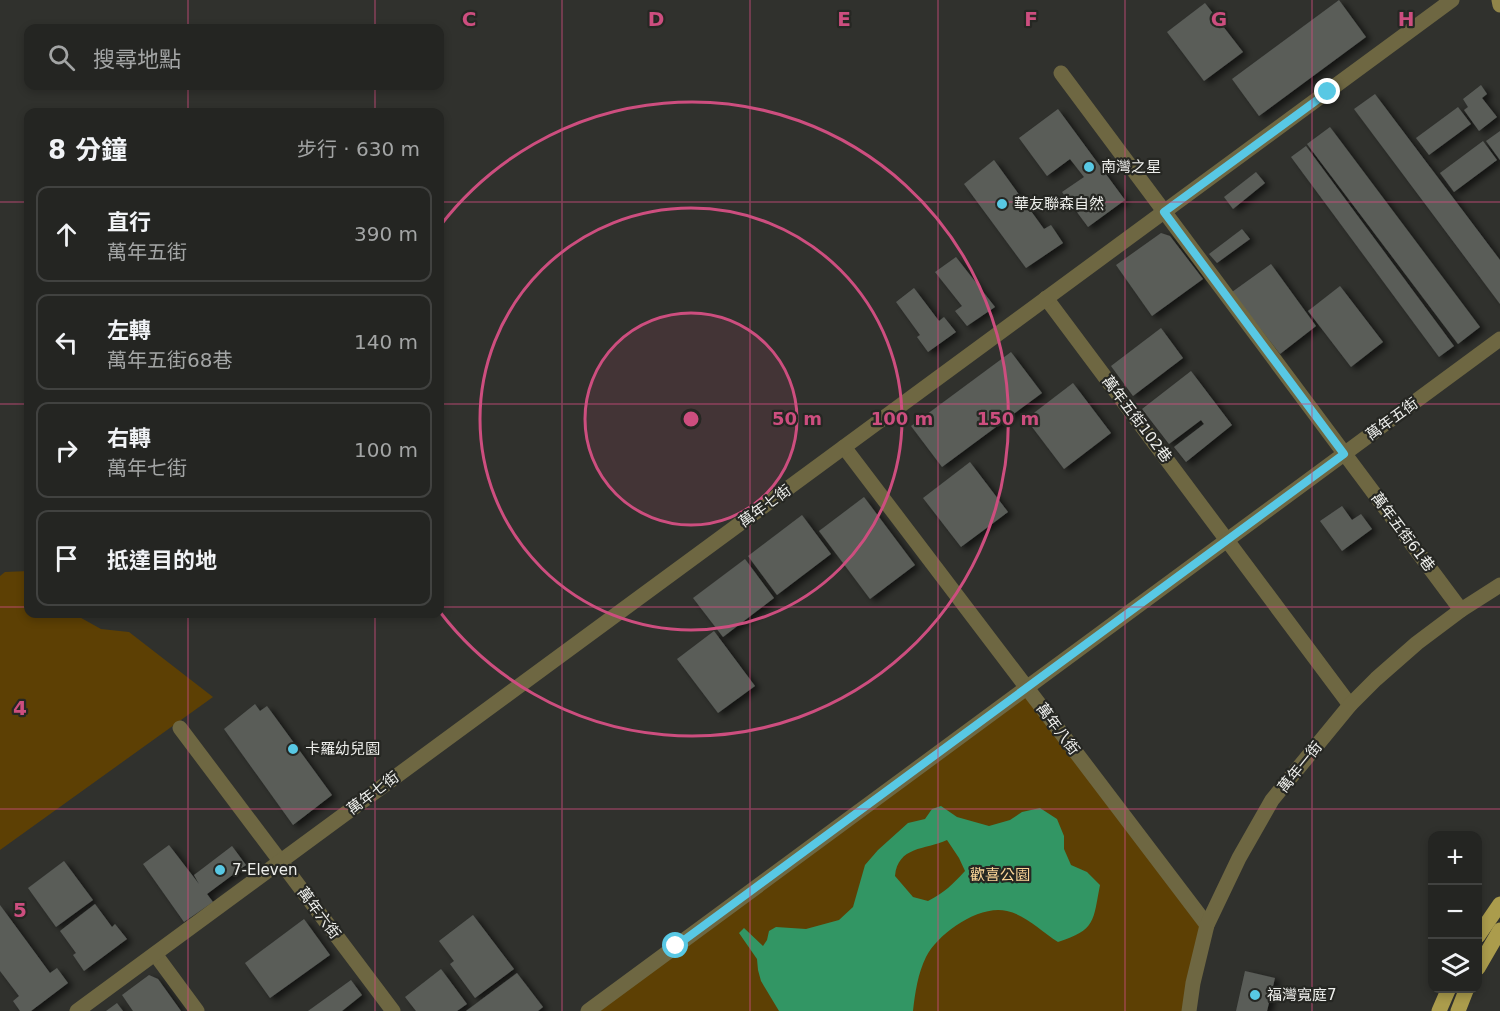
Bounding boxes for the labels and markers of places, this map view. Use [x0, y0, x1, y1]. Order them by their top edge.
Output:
place label: 南灣之星 [1101, 158, 1161, 176]
marker: 南灣之星 [1082, 160, 1096, 174]
place label: 華友聯森自然 [1014, 195, 1104, 213]
marker: 華友聯森自然 [995, 197, 1009, 211]
centre of rings [681, 409, 701, 429]
place label: 卡羅幼兒園 [305, 740, 380, 758]
marker: 卡羅幼兒園 [286, 742, 300, 756]
place label: 7-Eleven [232, 861, 297, 879]
marker: 7-Eleven [213, 863, 227, 877]
place label: 福灣寬庭7 [1267, 986, 1337, 1004]
marker: 福灣寬庭7 [1248, 988, 1262, 1002]

